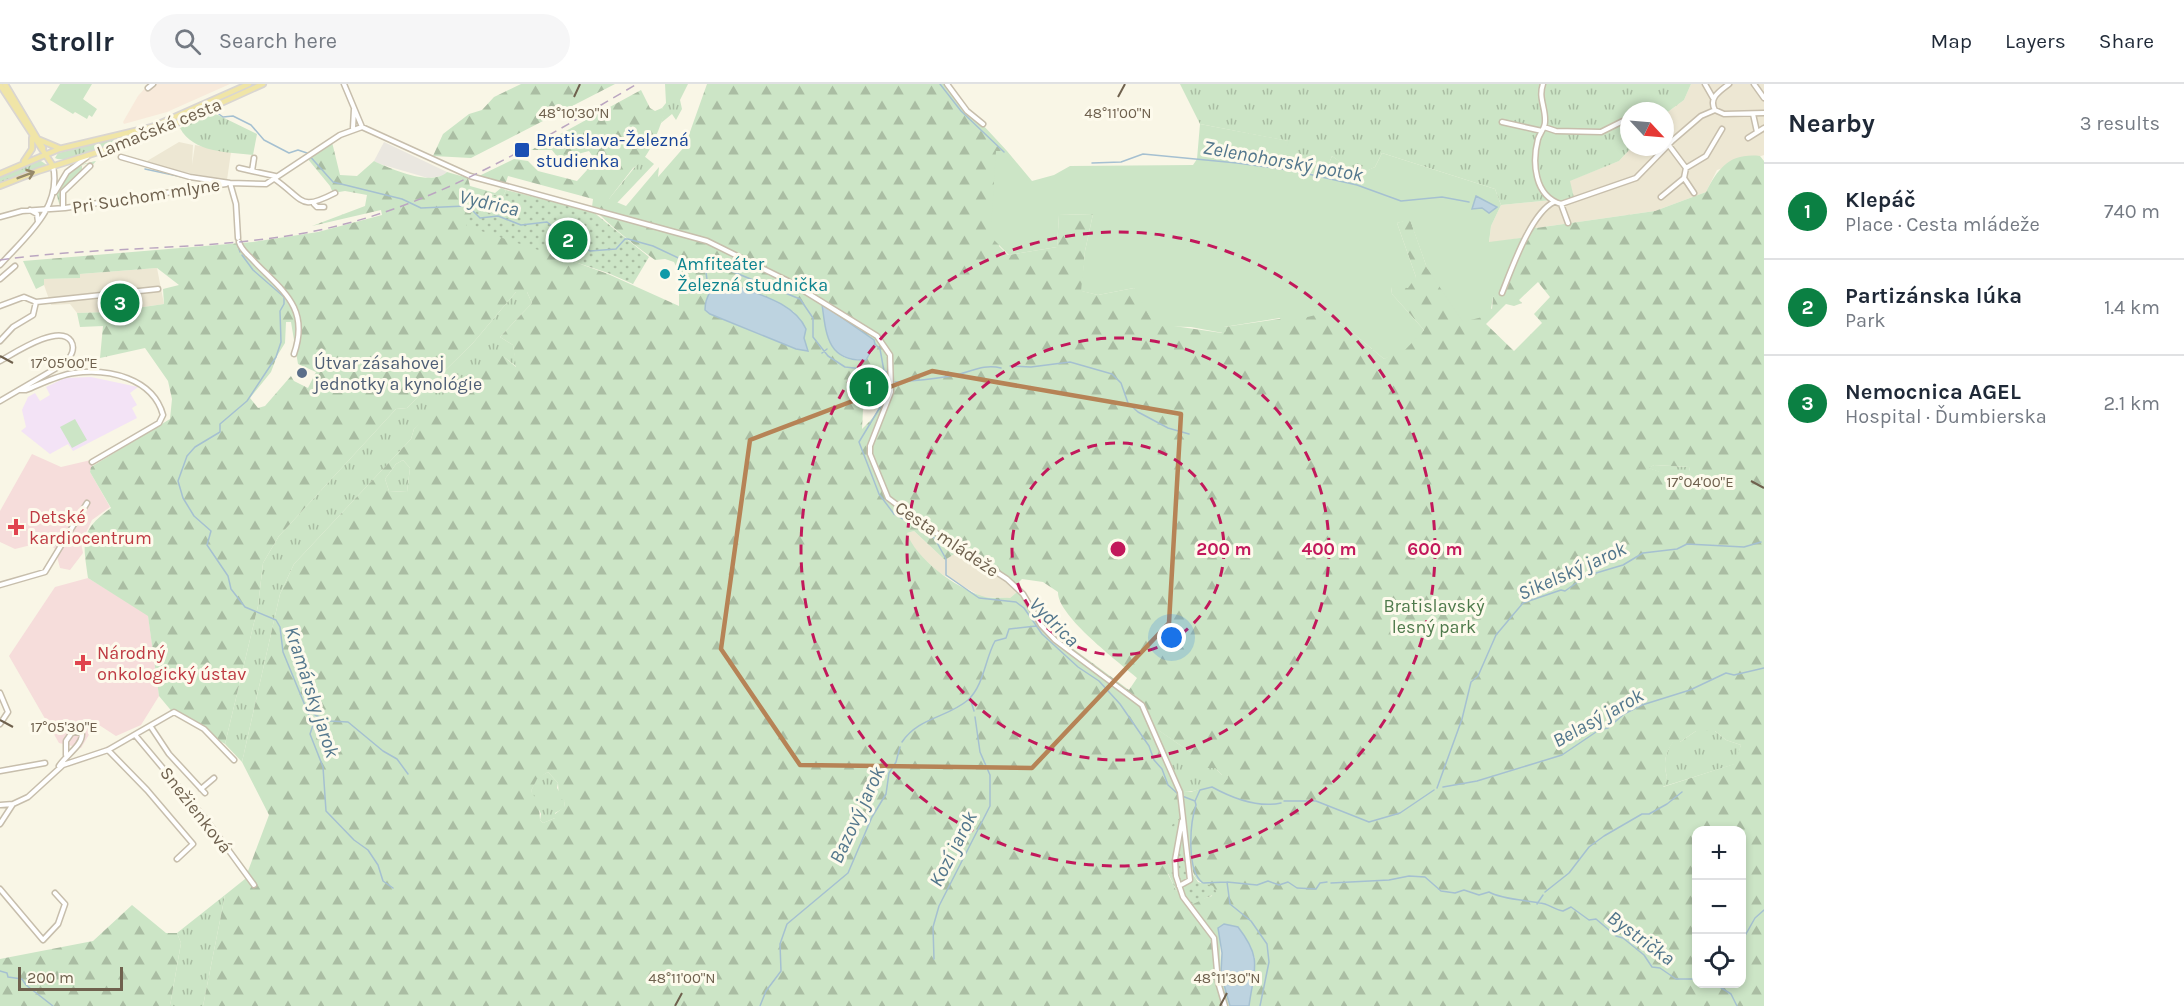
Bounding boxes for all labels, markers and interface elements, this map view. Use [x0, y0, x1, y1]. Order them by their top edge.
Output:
search box [150, 14, 570, 68]
text: Strollr [30, 25, 114, 58]
icon: search [171, 25, 204, 58]
text: Search here [219, 28, 337, 54]
text: Map [1930, 29, 1972, 53]
text: Layers [2005, 29, 2066, 53]
text: Share [2099, 29, 2154, 53]
street label: Lamačská cesta [93, 93, 225, 163]
north arrow [1620, 102, 1674, 156]
text: 48°10'30"N [538, 104, 610, 122]
text: 48°11'00"N [1084, 104, 1152, 122]
text: Nearby [1788, 108, 1875, 139]
text: 3 results [2080, 112, 2160, 135]
place label: Bratislava-Železná studienka [536, 129, 689, 172]
water label: Zelenohorský potok [1201, 136, 1366, 187]
marker: Bratislava-Železná studienka [513, 141, 531, 159]
one-way arrow [16, 169, 35, 180]
street label: Pri Suchom mlyne [71, 173, 221, 219]
water label: Vydrica [457, 185, 521, 221]
text: Klepáč [1845, 187, 1916, 213]
text: 1 [1804, 200, 1811, 223]
text: 740 m [2104, 200, 2160, 223]
text: Place · Cesta mládeže [1845, 213, 2040, 236]
pin: 2 [548, 218, 588, 262]
place label: Amfiteáter Železná studnička [677, 253, 828, 296]
marker: Amfiteáter Železná studnička [658, 267, 672, 281]
pin: 3 [100, 280, 140, 326]
text: Partizánska lúka [1845, 283, 2022, 309]
text: 2 [1801, 296, 1814, 319]
text: 1.4 km [2104, 296, 2160, 319]
text: Park [1845, 309, 1886, 332]
place label: Útvar zásahovej jednotky a kynológie [312, 351, 482, 395]
text: 17°05'00"E [30, 354, 98, 372]
pin: 1 [850, 364, 888, 410]
marker: Útvar zásahovej jednotky a kynológie [295, 366, 309, 380]
text: Nemocnica AGEL [1845, 379, 2021, 405]
text: 3 [1801, 392, 1814, 415]
text: 2.1 km [2104, 392, 2160, 415]
text: Hospital · Ďumbierska [1845, 405, 2047, 428]
text: 17°04'00"E [1666, 473, 1734, 491]
street label: Cesta mládeže [891, 496, 1003, 582]
place label: Detské kardiocentrum [29, 506, 152, 549]
marker: Detské kardiocentrum [7, 518, 25, 536]
water label: Sikelský jarok [1515, 537, 1630, 605]
text: 200 m [1196, 538, 1252, 560]
text: 400 m [1301, 538, 1357, 560]
text: 600 m [1407, 538, 1463, 560]
centre of rings [1108, 539, 1128, 559]
water label: Vydrica [1024, 592, 1084, 652]
park label: Bratislavský lesný park [1383, 595, 1485, 638]
water label: Kramársky jarok [280, 623, 344, 761]
your location [1157, 623, 1186, 652]
place label: Národný onkologický ústav [97, 642, 246, 685]
marker: Národný onkologický ústav [74, 654, 92, 672]
water label: Belasý jarok [1549, 683, 1648, 752]
text: 17°05'30"E [30, 718, 98, 736]
street label: Snežienková [155, 762, 237, 858]
water label: Bazový jarok [825, 762, 890, 867]
water label: Kozí jarok [924, 807, 982, 891]
map controls [1692, 826, 1746, 988]
button: + [1692, 826, 1746, 880]
button: − [1692, 880, 1746, 934]
water label: Bystrička [1603, 906, 1679, 970]
button: locate [1692, 934, 1746, 988]
scale bar [18, 964, 123, 992]
text: 200 m [27, 968, 74, 987]
text: 48°11'00"N [648, 969, 716, 987]
text: 48°11'30"N [1193, 969, 1261, 987]

